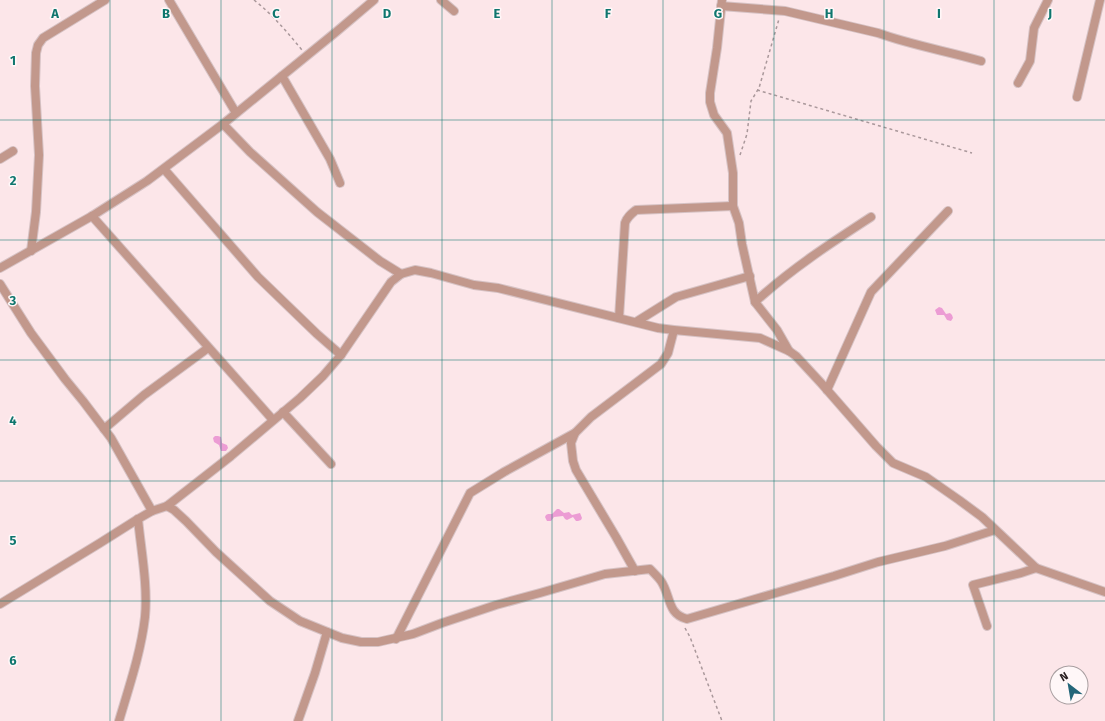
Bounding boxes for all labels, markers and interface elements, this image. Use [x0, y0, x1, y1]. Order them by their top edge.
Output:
text: A [50, 6, 59, 21]
text: B [162, 6, 170, 21]
text: C [272, 6, 280, 21]
text: D [383, 6, 392, 21]
text: E [494, 6, 501, 21]
text: F [605, 6, 612, 21]
text: G [714, 6, 722, 21]
text: H [825, 6, 833, 21]
text: I [937, 6, 941, 21]
text: J [1047, 6, 1052, 21]
text: 1 [10, 53, 16, 68]
text: 2 [10, 173, 17, 188]
text: 3 [9, 293, 17, 308]
text: 4 [9, 413, 17, 428]
text: 5 [10, 533, 17, 548]
text: 6 [9, 653, 17, 668]
north arrow [1049, 665, 1089, 705]
text: N [1058, 669, 1071, 684]

